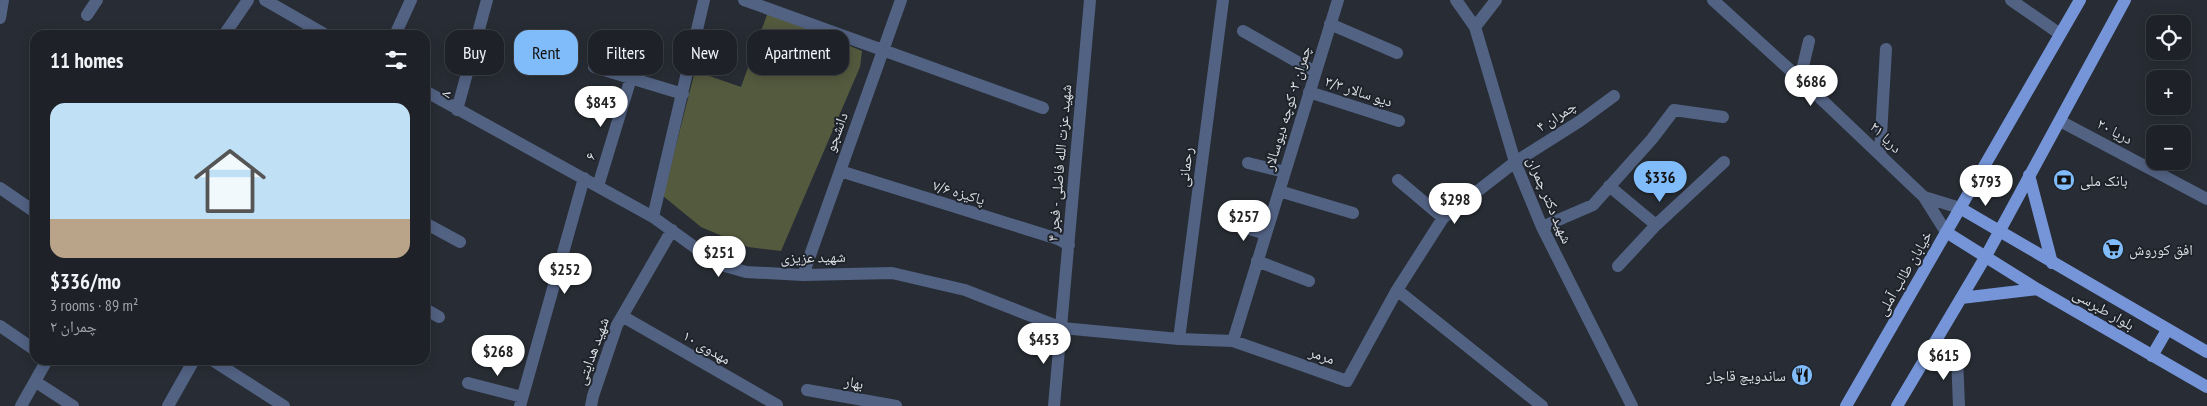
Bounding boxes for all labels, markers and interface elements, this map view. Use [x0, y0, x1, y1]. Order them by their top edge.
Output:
map controls [2146, 15, 2191, 170]
button: locate [2146, 15, 2191, 60]
chip: Buy [445, 30, 504, 75]
chip: Rent [514, 30, 578, 75]
chip: Filters [588, 30, 663, 75]
chip: New [673, 30, 737, 75]
chip: Apartment [747, 30, 849, 75]
street label: چمران ۳- كوچه ديوسالار [1259, 43, 1316, 174]
icon: filters [382, 46, 410, 74]
text: 11 homes [50, 47, 123, 74]
pin: $686 [1781, 64, 1841, 107]
button: + [2146, 70, 2191, 115]
street label: دیو سالار ۳/۳ [1323, 71, 1395, 111]
text: $686 [1796, 71, 1826, 91]
street label: شهید عزت الله فاضلی - فجر ۴ [1043, 83, 1076, 243]
pin: $843 [571, 86, 631, 128]
street label: ۸ [435, 88, 455, 100]
text: $843 [586, 92, 616, 112]
street label: چمران ۴ [1532, 96, 1581, 137]
street label: دانشجو [820, 110, 852, 154]
street label: دریا ۲۰ [2094, 114, 2136, 148]
street label: دریا ۲۱ [1866, 117, 1906, 157]
button: − [2146, 125, 2191, 170]
icon: home [185, 136, 275, 226]
street label: رحمانی [1173, 146, 1198, 188]
street label: ۶ [580, 150, 600, 162]
street label: شهید دکتر چمران [1522, 154, 1577, 247]
pin: $336 [1630, 160, 1690, 203]
pin: $793 [1956, 164, 2016, 207]
text: $336 [1645, 167, 1675, 187]
bank icon: بانک ملی [2052, 168, 2076, 192]
text: $793 [1971, 171, 2001, 191]
place label: بانک ملی [2080, 171, 2128, 191]
street label: پاکیزه ۷/۶ [930, 175, 988, 209]
pin: $298 [1425, 182, 1485, 225]
text: $298 [1440, 189, 1470, 209]
pin: $257 [1214, 200, 1274, 242]
text: $257 [1229, 206, 1259, 226]
street label: خیابان طالب آملی [1872, 227, 1937, 320]
pin: $251 [689, 236, 749, 278]
supermarket icon: افق کوروش [2101, 237, 2125, 261]
place label: افق کوروش [2129, 240, 2193, 260]
text: $251 [704, 242, 734, 262]
street label: شهید عزیزی [780, 247, 846, 268]
pin: $252 [535, 252, 595, 295]
text: $252 [550, 259, 580, 279]
text: $336/mo [50, 268, 121, 295]
street label: بلوار طبرسی [2069, 284, 2138, 335]
text: 3 rooms · 89 m² [50, 295, 138, 315]
street label: شهید هدایتی [571, 315, 614, 388]
text: چمران ۲ [50, 316, 97, 336]
pin: $453 [1014, 322, 1074, 365]
street label: مهدوی ۱۰ [679, 326, 735, 369]
text: $453 [1029, 329, 1059, 349]
pin: $268 [468, 334, 528, 377]
pin: $615 [1914, 338, 1974, 381]
text: $268 [483, 341, 513, 361]
street label: مرمر [1306, 341, 1337, 368]
text: $615 [1929, 345, 1959, 365]
restaurant icon: ساندویچ قاجار [1790, 363, 1814, 387]
place label: ساندویچ قاجار [1706, 366, 1786, 386]
street label: بهار [842, 371, 865, 393]

